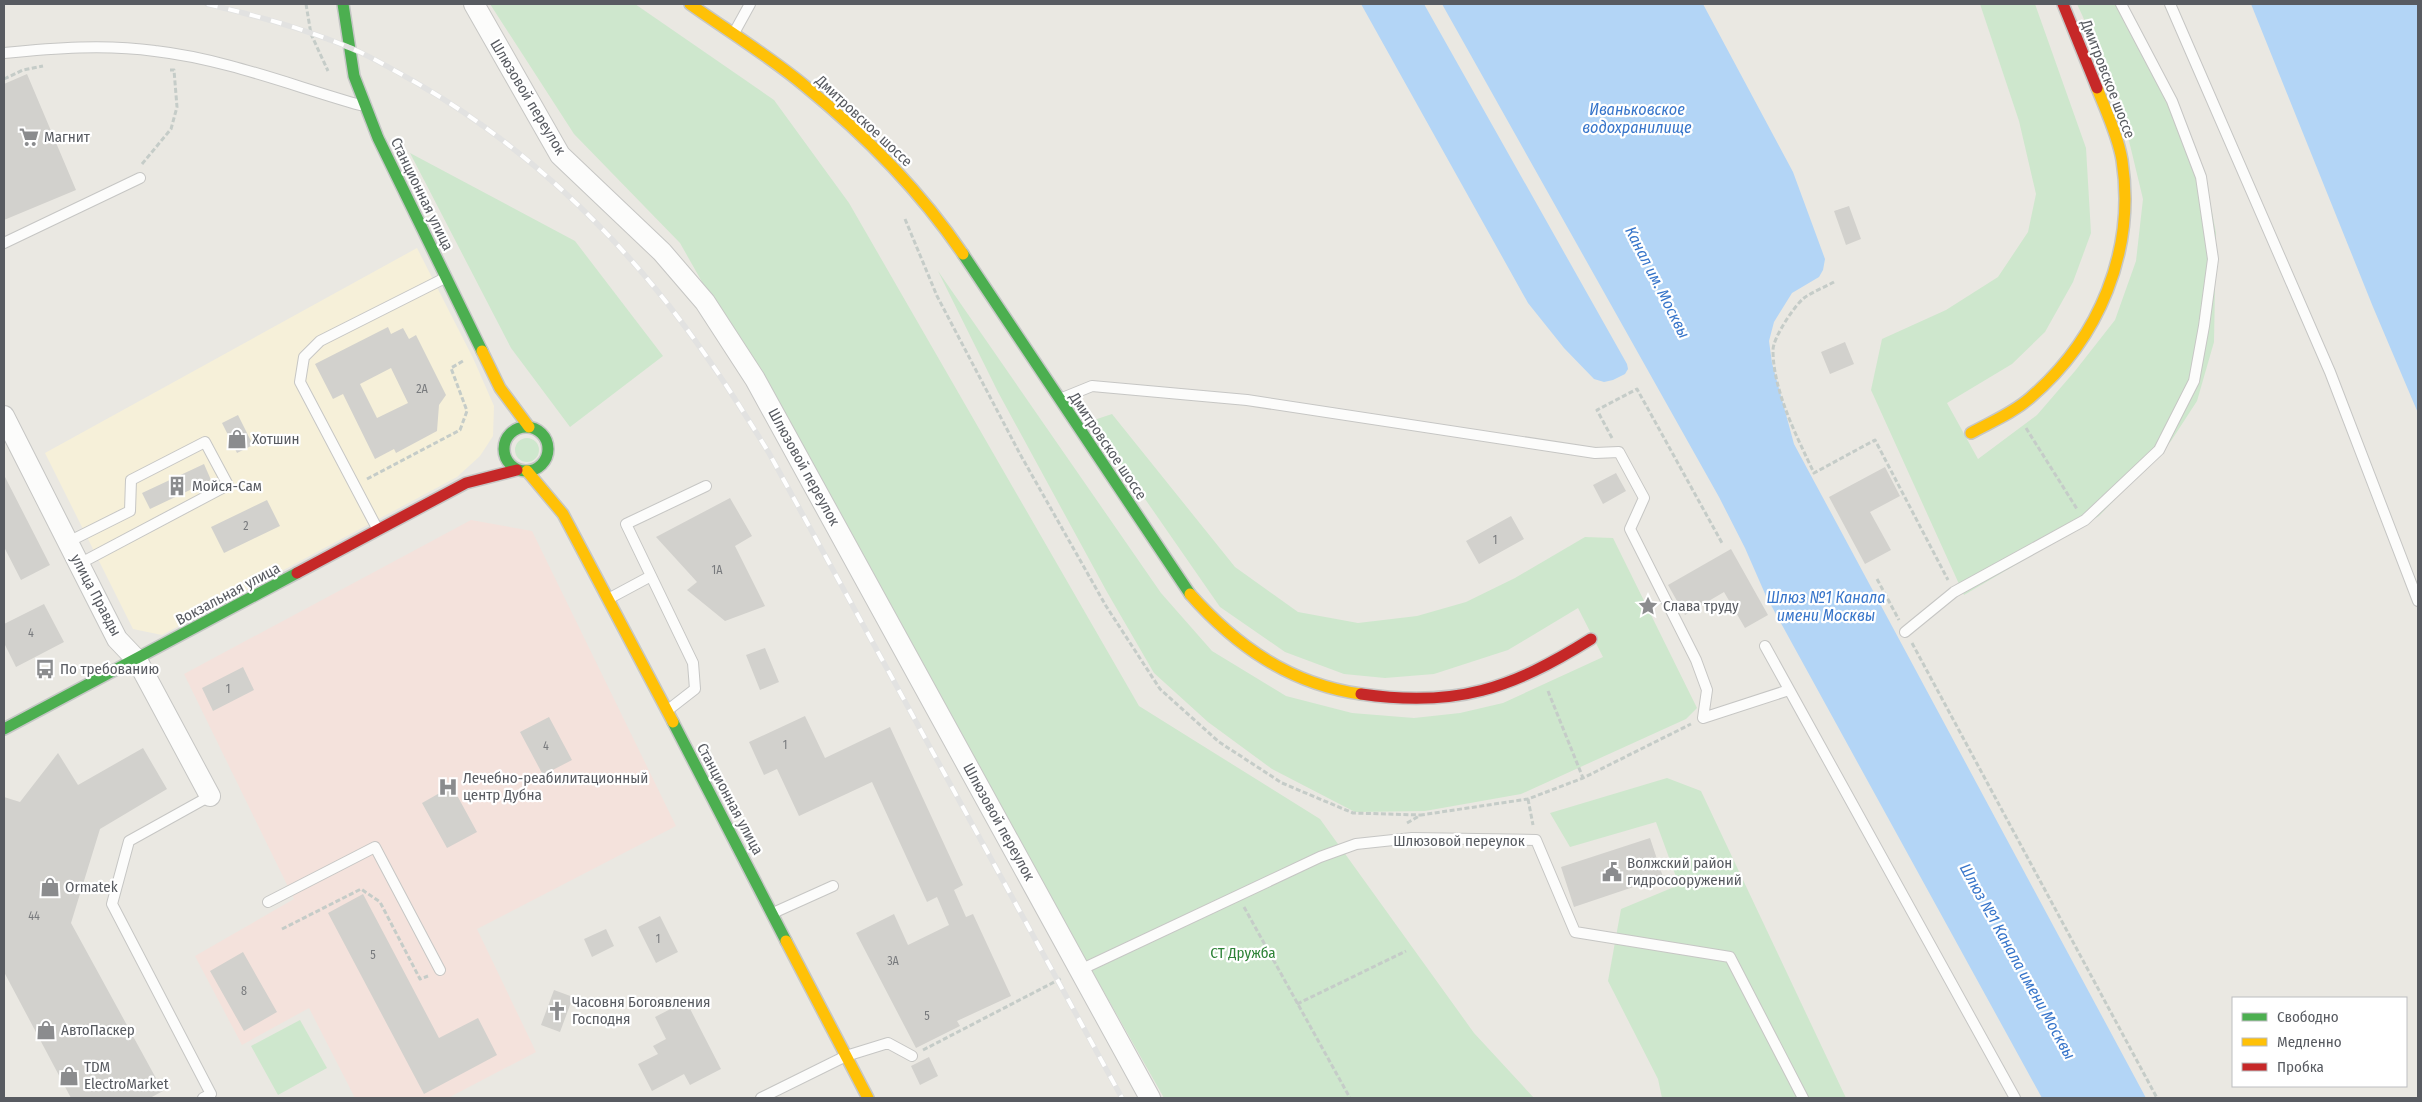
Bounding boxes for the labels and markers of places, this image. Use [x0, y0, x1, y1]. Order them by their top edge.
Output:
supermarket icon: Магнит [18, 126, 40, 148]
place label: Магнит [44, 128, 91, 146]
shop icon: Хотшин [226, 428, 248, 450]
place label: Хотшин [252, 430, 300, 448]
building icon: Мойся-Сам [166, 475, 188, 497]
place label: Мойся-Сам [192, 477, 262, 495]
place icon: Слава труду [1637, 595, 1659, 617]
place label: Слава труду [1663, 597, 1739, 615]
bus stop icon: По требованию [34, 658, 56, 680]
place label: По требованию [60, 660, 159, 678]
place label: Лечебно-реабилитационный центр Дубна [463, 769, 648, 804]
hospital icon: Лечебно-реабилитационный центр Дубна [437, 776, 459, 798]
place label: Волжский район гидросооружений [1627, 854, 1742, 889]
public building icon: Волжский район гидросооружений [1601, 861, 1623, 883]
shop icon: Ormatek [39, 876, 61, 898]
place label: Ormatek [65, 878, 118, 896]
place label: Часовня Богоявления Господня [572, 993, 711, 1028]
church icon: Часовня Богоявления Господня [546, 1000, 568, 1022]
shop icon: АвтоПаскер [35, 1019, 57, 1041]
place label: АвтоПаскер [61, 1021, 135, 1039]
place label: TDM ElectroMarket [84, 1058, 169, 1093]
shop icon: TDM ElectroMarket [58, 1065, 80, 1087]

